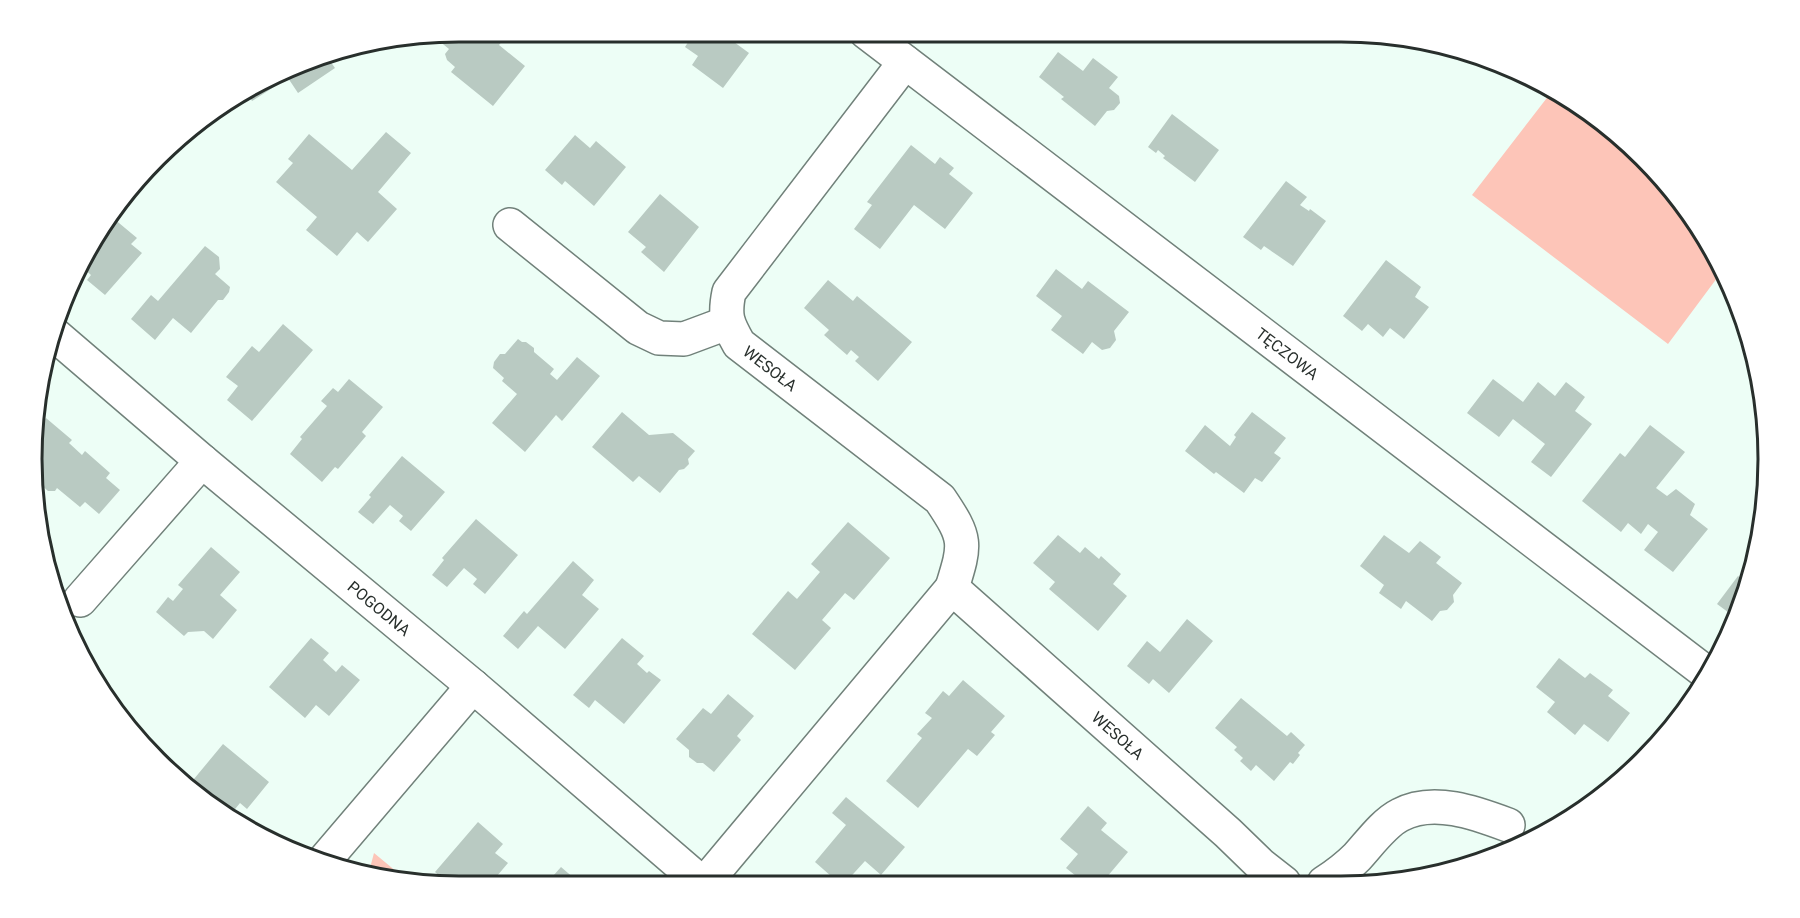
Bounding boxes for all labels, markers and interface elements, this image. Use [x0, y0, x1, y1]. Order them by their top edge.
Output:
street label: TĘCZOWA [1252, 323, 1323, 384]
street label: WESOŁA [740, 341, 801, 395]
street label: POGODNA [344, 577, 415, 640]
street label: WESOŁA [1088, 707, 1148, 764]

